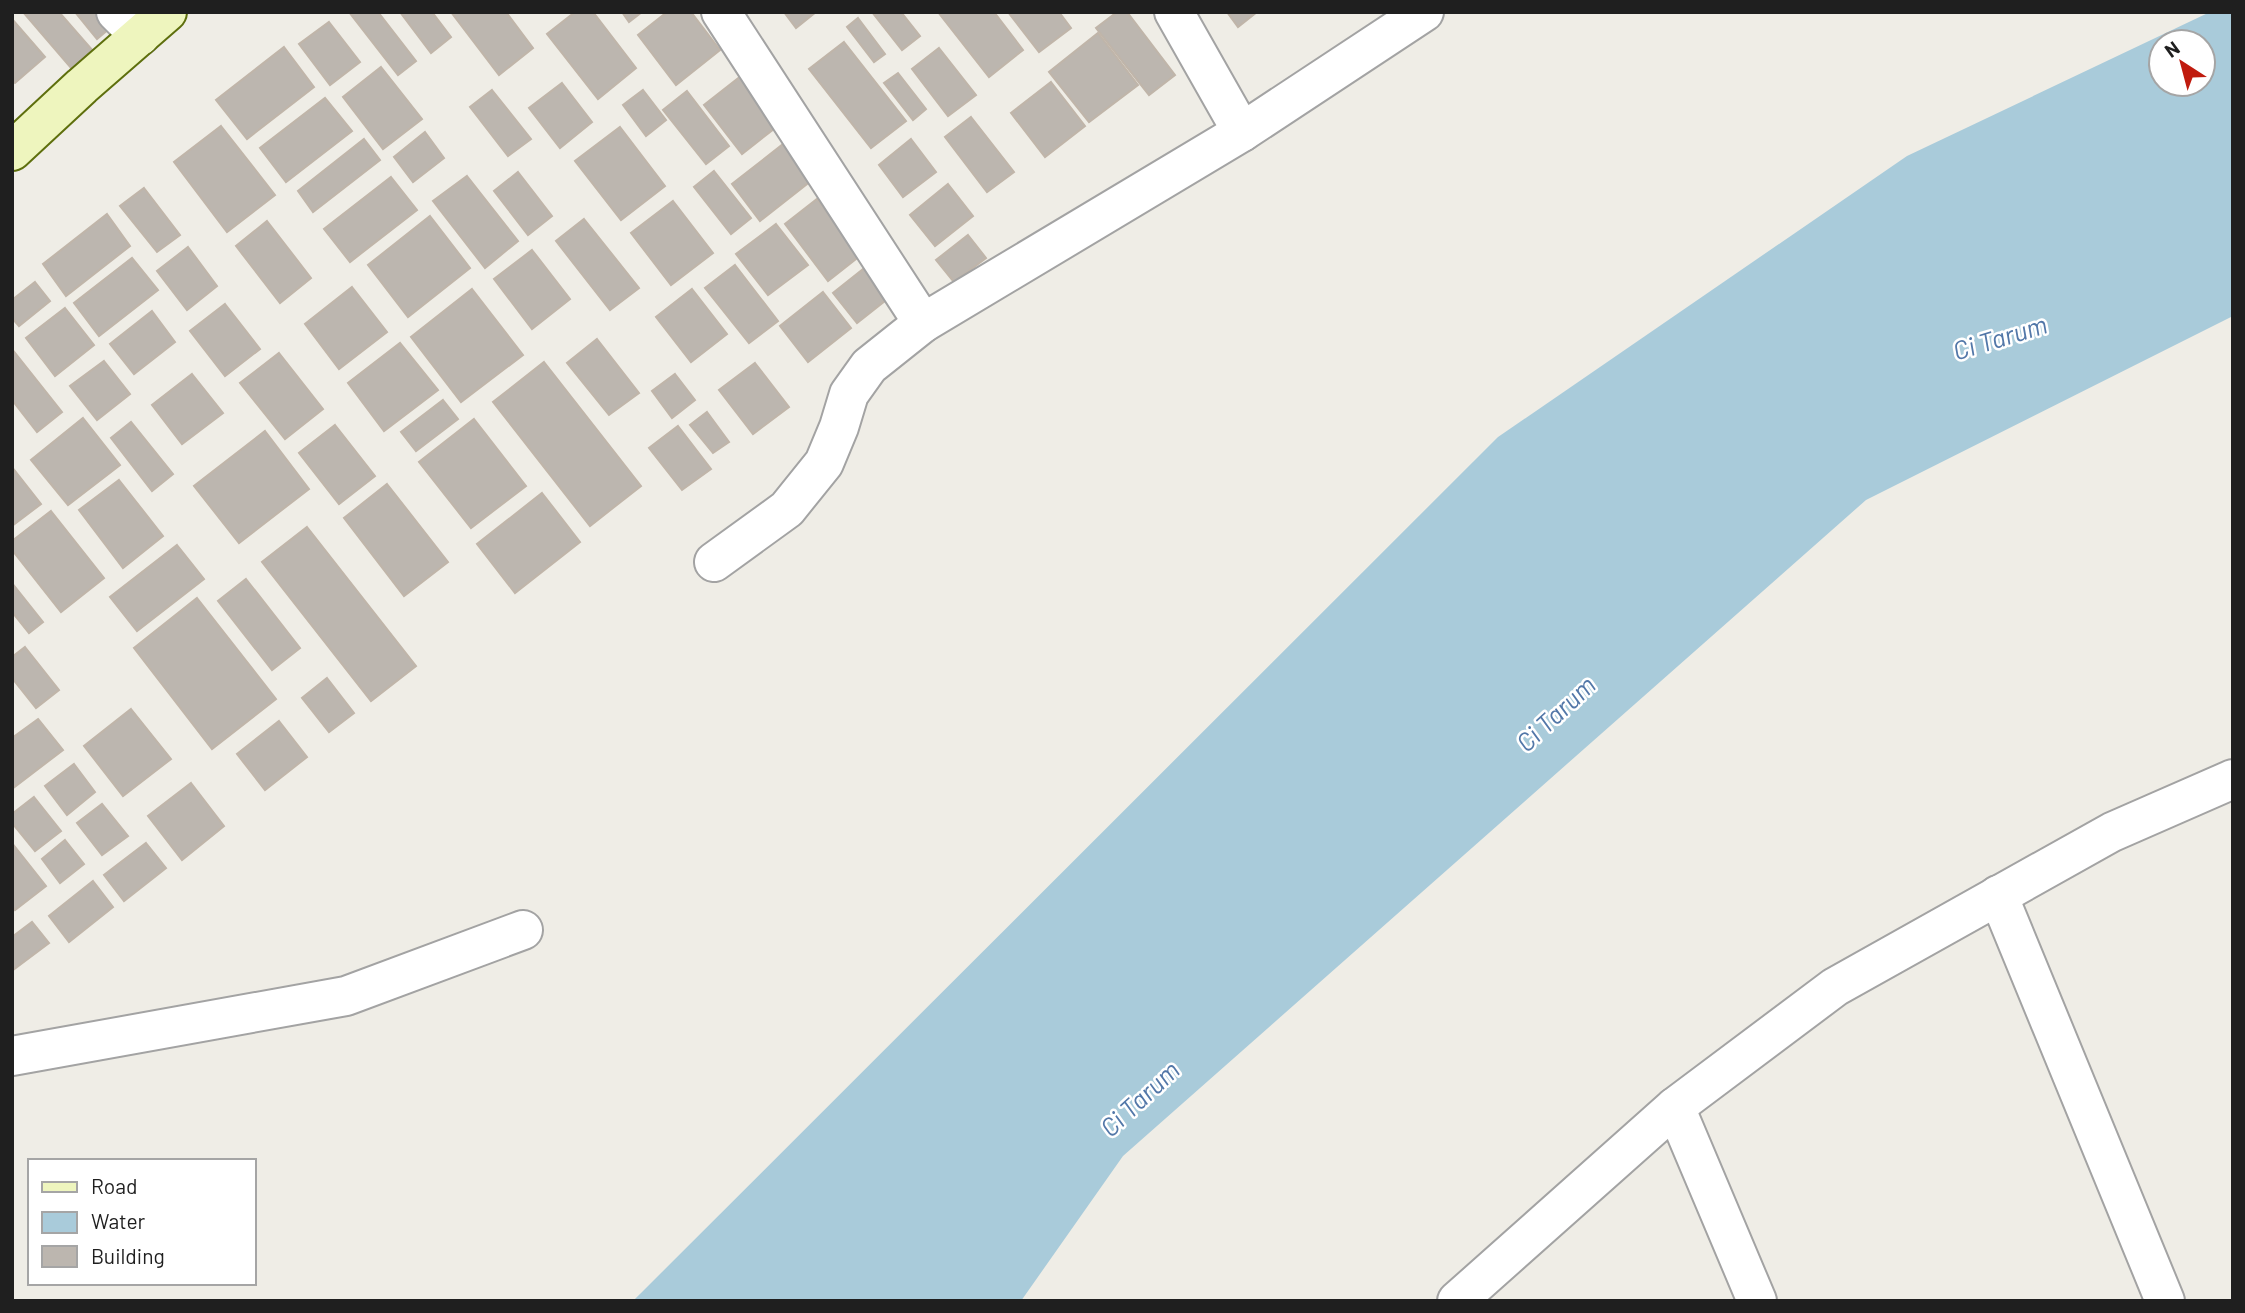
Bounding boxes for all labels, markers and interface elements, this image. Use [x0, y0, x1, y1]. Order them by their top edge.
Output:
north arrow [2147, 28, 2217, 98]
text: N [2160, 36, 2184, 62]
water label: Ci Tarum [1949, 308, 2050, 366]
water label: Ci Tarum [1509, 668, 1601, 757]
water label: Ci Tarum [1093, 1053, 1185, 1142]
legend [28, 1159, 256, 1285]
text: Road [91, 1173, 137, 1198]
text: Water [91, 1208, 146, 1233]
text: Building [91, 1243, 165, 1268]

